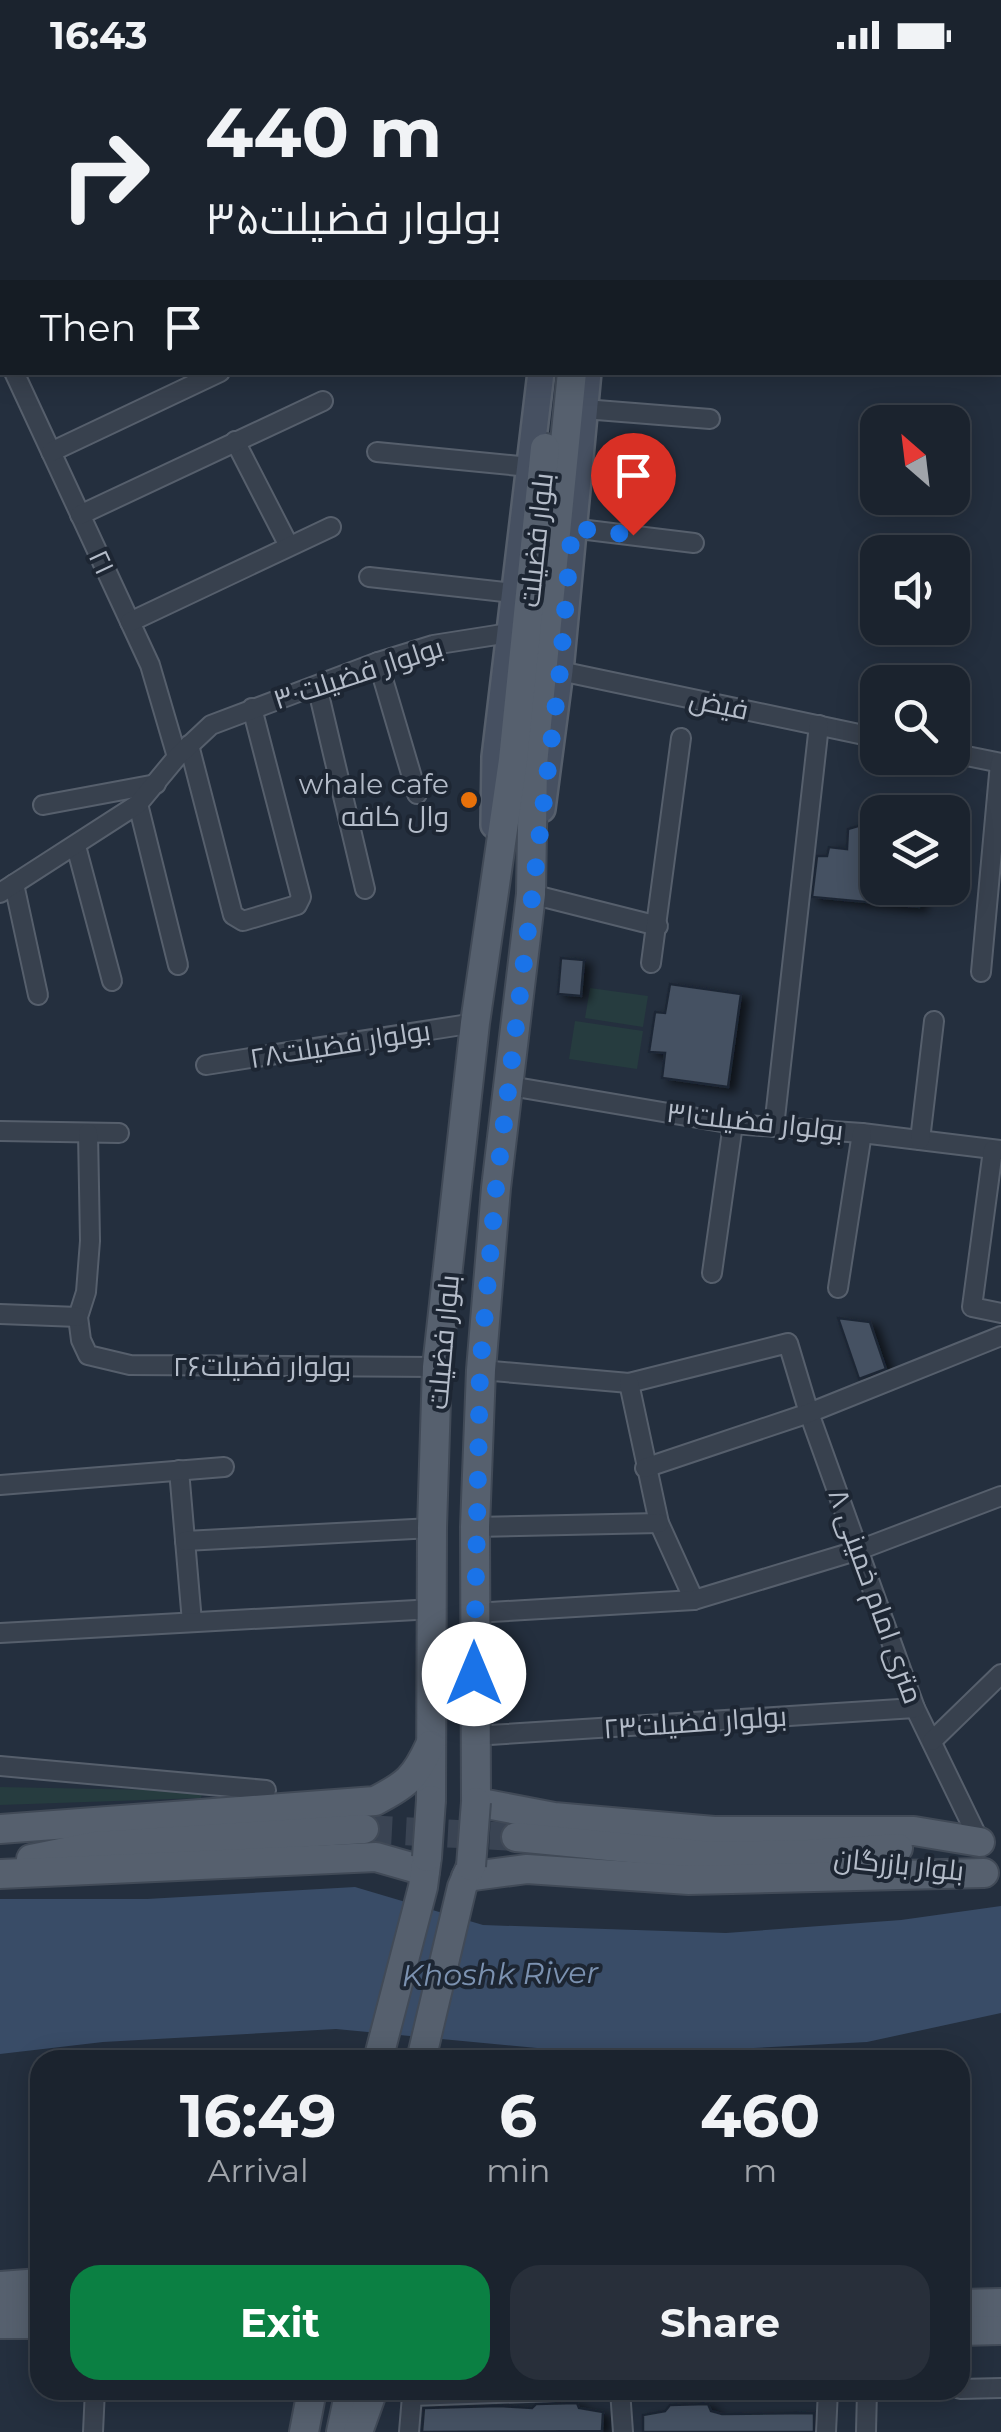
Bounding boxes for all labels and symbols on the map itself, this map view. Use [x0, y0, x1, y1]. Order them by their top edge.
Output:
north arrow [860, 405, 970, 515]
pin [591, 433, 676, 536]
street label: بلوار فضیلت [512, 471, 560, 609]
street label: ۲۱ [82, 544, 122, 580]
street label: بولوار فضیلت۳۰ [269, 630, 447, 716]
street label: فیض [686, 681, 752, 727]
place label: whale cafe وال کافه [299, 767, 449, 833]
marker: whale cafe وال کافه [458, 789, 480, 811]
street label: بولوار فضیلت۲۸ [247, 1013, 433, 1075]
street label: بولوار فضیلت۳۱ [665, 1095, 845, 1147]
street label: بلوار فضیلت [420, 1273, 466, 1411]
street label: بولوار فضیلت۲۶ [173, 1349, 351, 1383]
street label: ۸ متری امام خمینی [819, 1484, 931, 1709]
position arrow [422, 1622, 526, 1726]
street label: بولوار فضیلت۲۳ [602, 1699, 788, 1745]
street label: بلوار بازرگان [832, 1840, 966, 1888]
water label: Khoshk River [401, 1954, 600, 1994]

